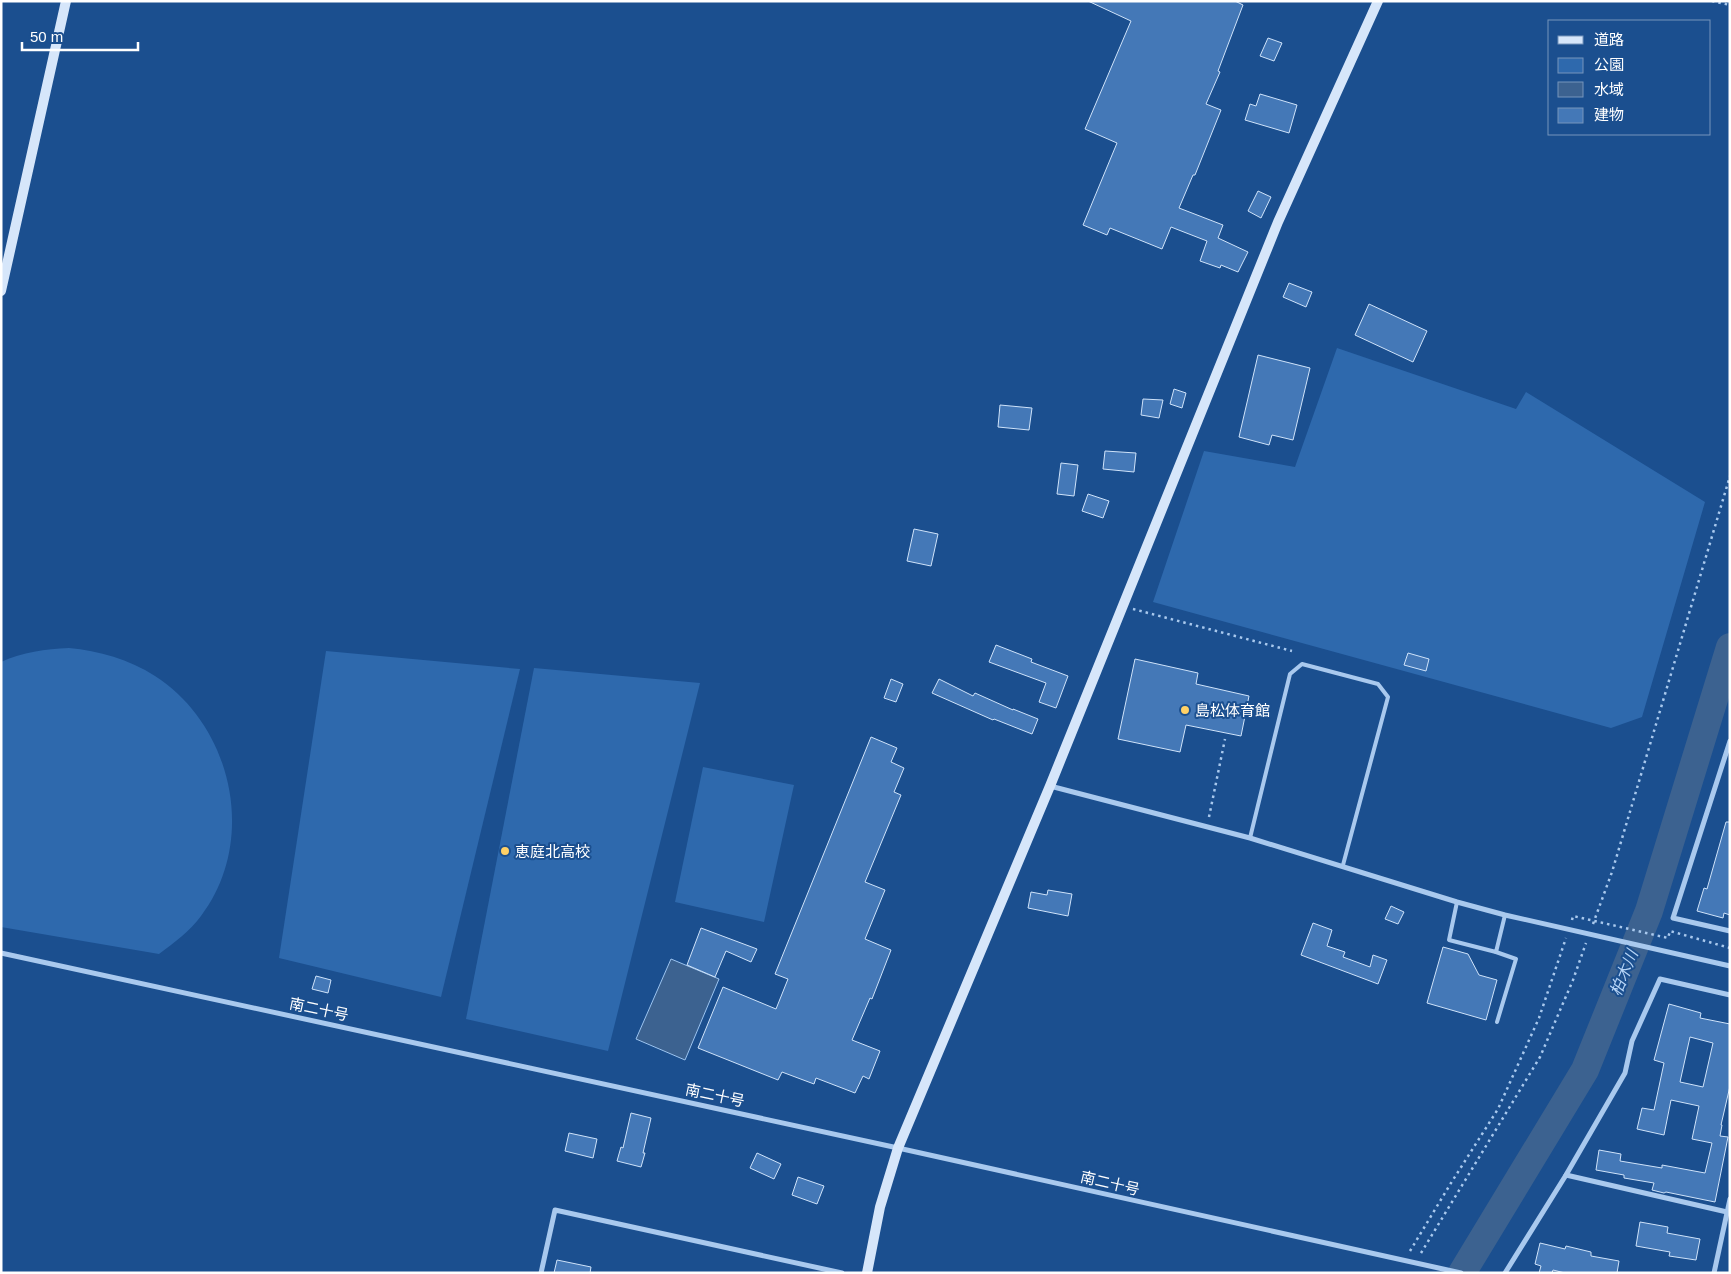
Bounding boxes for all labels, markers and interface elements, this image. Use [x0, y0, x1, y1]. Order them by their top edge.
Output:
scale bar [22, 20, 139, 52]
legend [1548, 20, 1711, 135]
text: 50 m [30, 28, 63, 45]
text: 道路 [1594, 31, 1624, 48]
text: 公園 [1594, 56, 1624, 73]
text: 水域 [1594, 81, 1624, 98]
text: 建物 [1594, 106, 1624, 123]
place label: 島松体育館 [1195, 702, 1270, 719]
marker: 島松体育館 [1179, 704, 1191, 716]
place label: 恵庭北高校 [515, 843, 590, 860]
marker: 恵庭北高校 [499, 845, 511, 857]
water label: 柏木川 [1607, 946, 1642, 998]
street label: 南二十号 [288, 994, 350, 1024]
street label: 南二十号 [684, 1080, 746, 1110]
street label: 南二十号 [1079, 1168, 1141, 1198]

